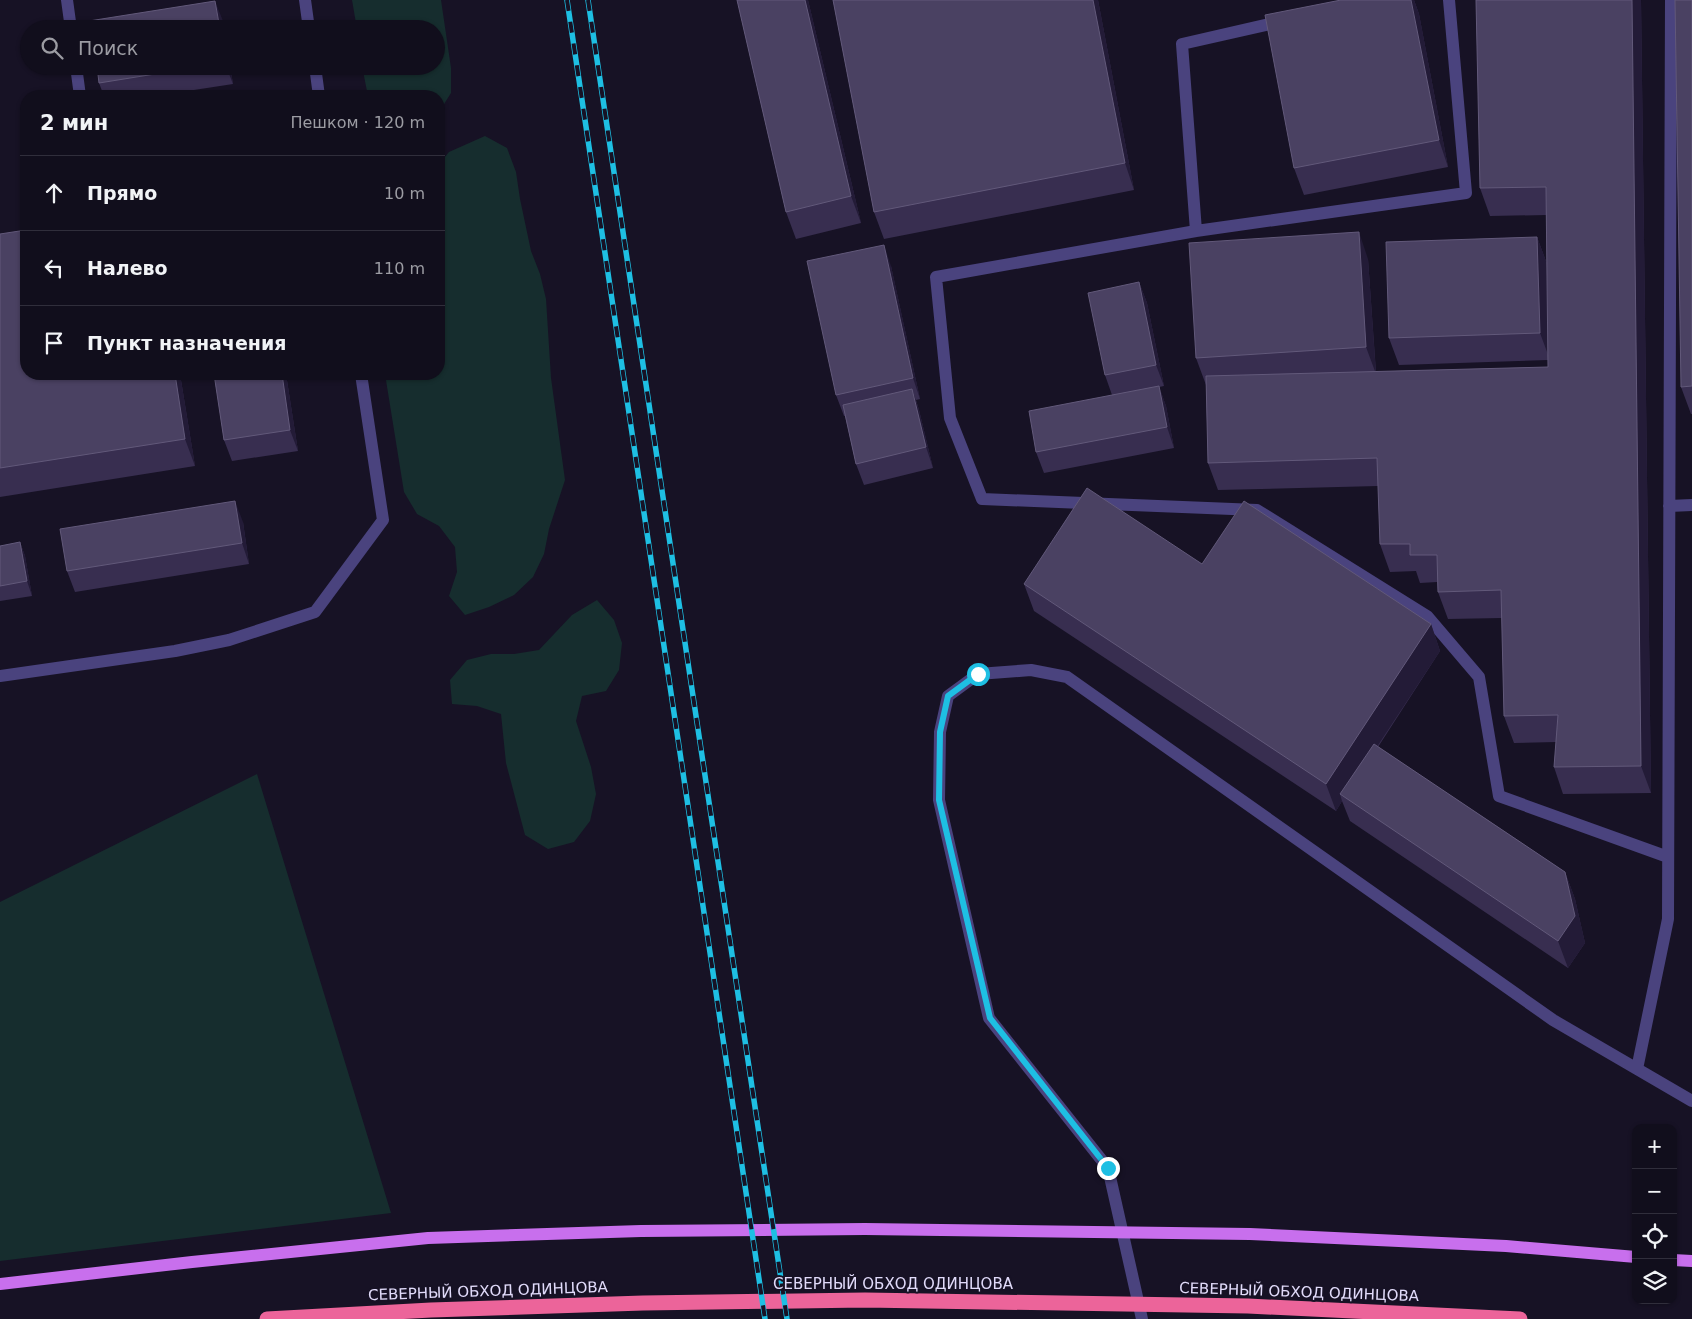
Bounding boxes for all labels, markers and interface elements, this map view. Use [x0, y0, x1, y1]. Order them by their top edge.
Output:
search box [20, 20, 445, 75]
icon: search [38, 34, 66, 62]
text: Поиск [78, 37, 138, 59]
text: 2 мин [40, 111, 108, 135]
text: Пешком · 120 m [290, 113, 425, 132]
icon: ahead [40, 179, 68, 207]
text: Прямо [87, 182, 157, 204]
text: 10 m [384, 184, 425, 203]
icon: left [40, 254, 68, 282]
text: Налево [87, 257, 168, 279]
text: 110 m [374, 259, 425, 278]
icon: arrive [40, 329, 68, 357]
text: Пункт назначения [87, 332, 286, 354]
route start [967, 663, 990, 686]
map controls [1632, 1124, 1677, 1304]
button: + [1632, 1124, 1677, 1169]
route end [1097, 1157, 1120, 1180]
button: − [1632, 1169, 1677, 1214]
button: locate [1632, 1214, 1677, 1259]
button: layers [1632, 1259, 1677, 1304]
street label: СЕВЕРНЫЙ ОБХОД ОДИНЦОВА [773, 1274, 1014, 1293]
street label: СЕВЕРНЫЙ ОБХОД ОДИНЦОВА [368, 1277, 609, 1304]
street label: СЕВЕРНЫЙ ОБХОД ОДИНЦОВА [1179, 1278, 1420, 1305]

